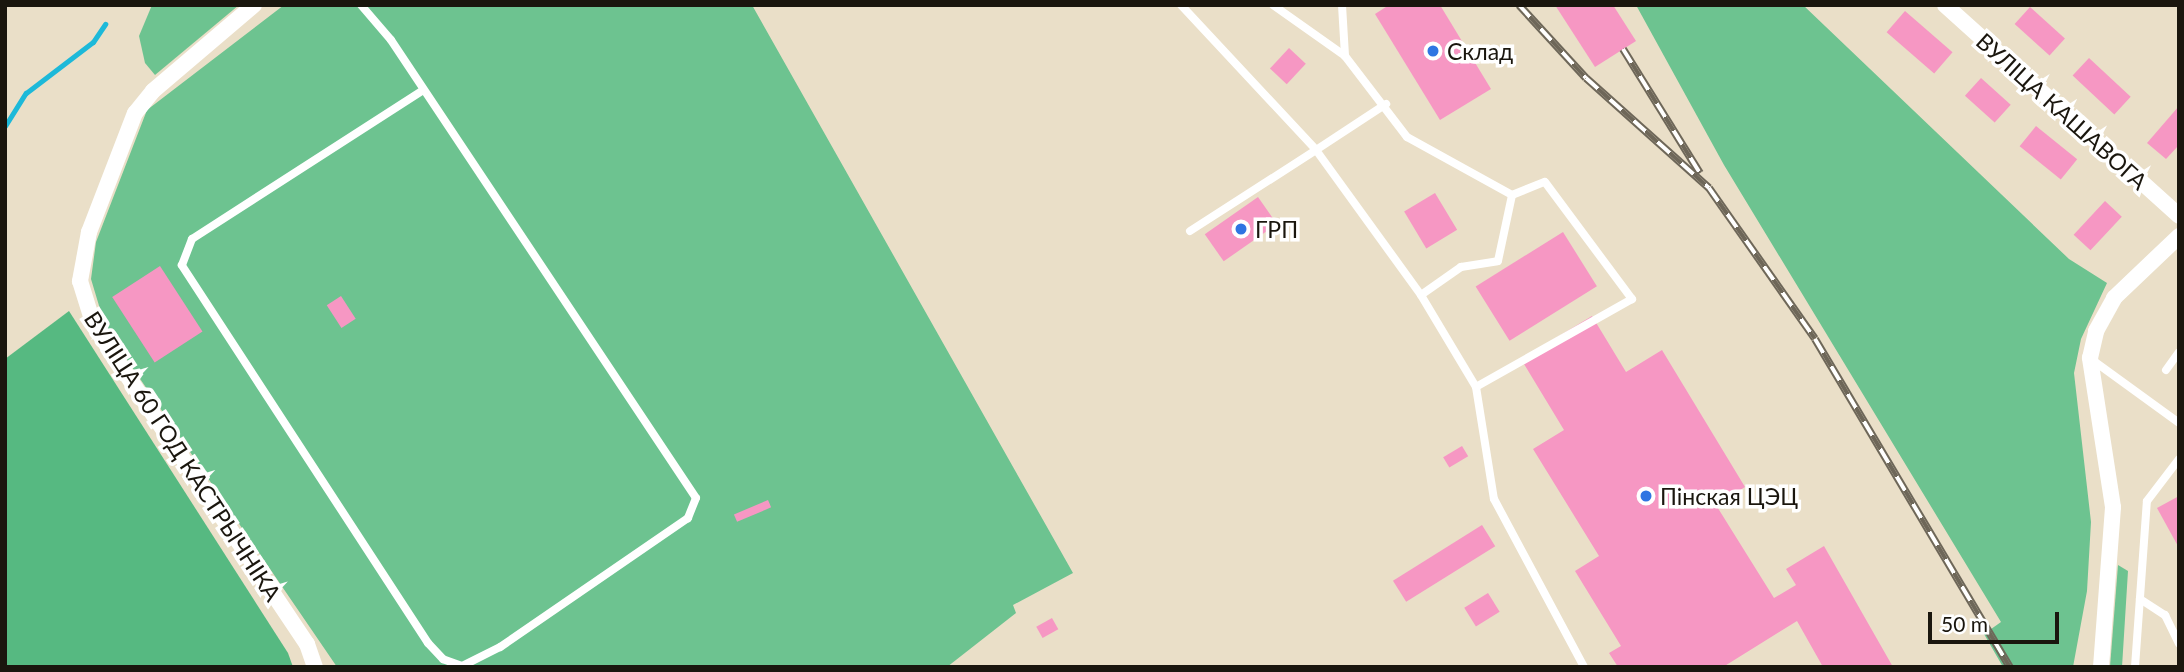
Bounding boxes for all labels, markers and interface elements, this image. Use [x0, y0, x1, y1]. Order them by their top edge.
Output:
street label: ВУЛІЦА КАШАВОГА [1971, 27, 2153, 195]
place label: Склад [1447, 37, 1513, 65]
marker: Склад [1425, 43, 1441, 59]
place label: ГРП [1255, 215, 1298, 243]
marker: ГРП [1233, 221, 1249, 237]
street label: ВУЛІЦА 60 ГОД КАСТРЫЧНІКА [79, 306, 287, 606]
place label: Пінская ЦЭЦ [1660, 482, 1798, 510]
marker: Пінская ЦЭЦ [1638, 488, 1654, 504]
scale bar [1932, 598, 2063, 642]
text: 50 m [1941, 611, 1988, 636]

